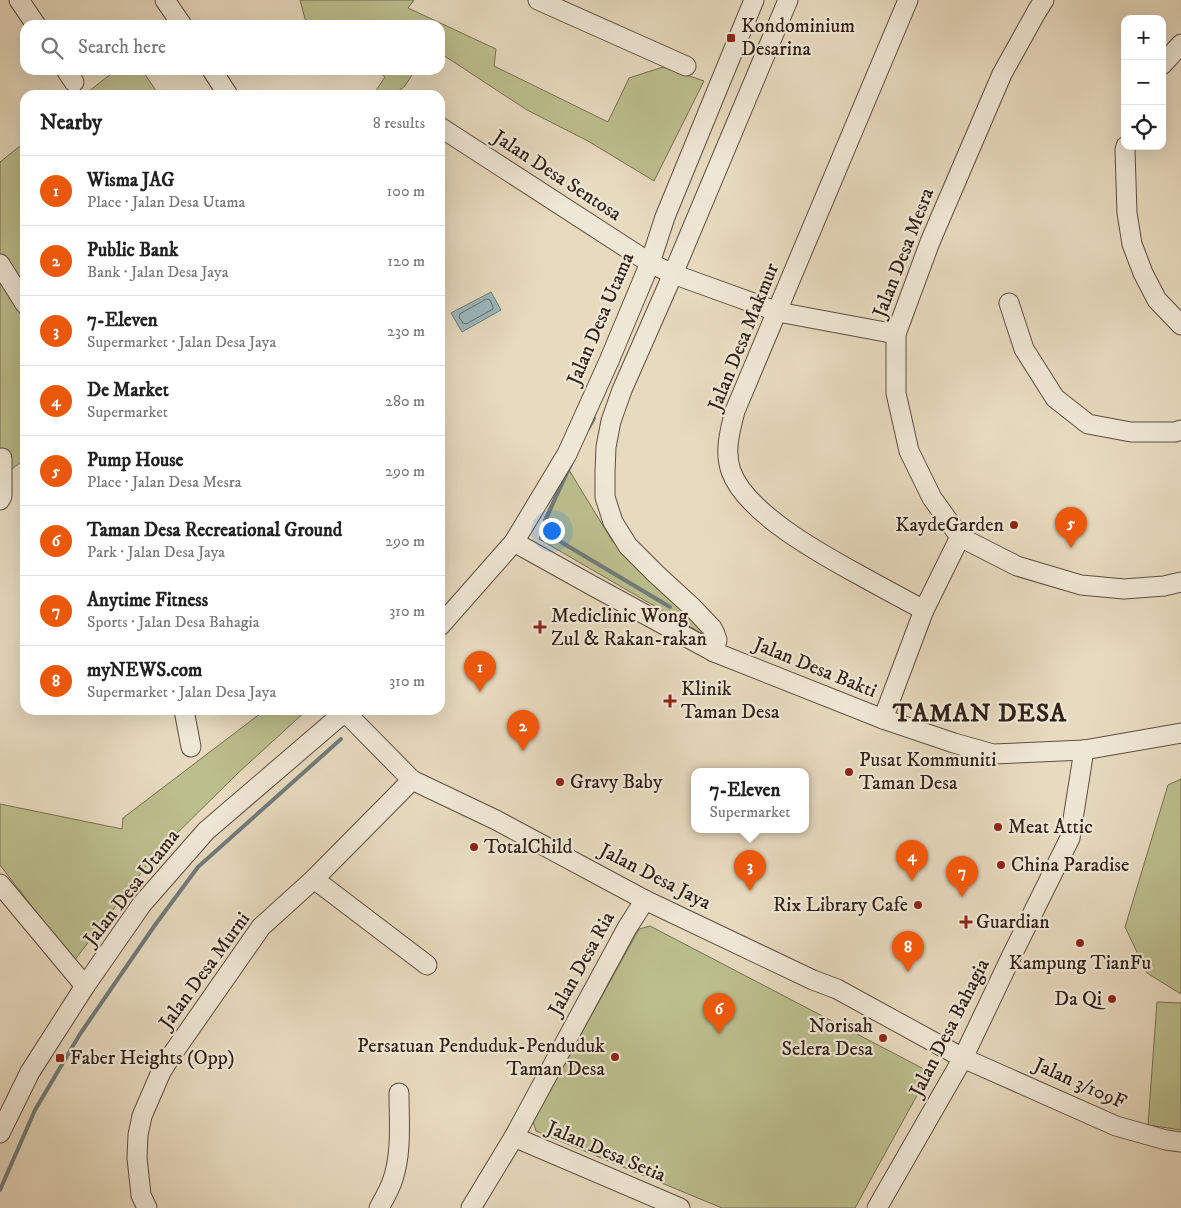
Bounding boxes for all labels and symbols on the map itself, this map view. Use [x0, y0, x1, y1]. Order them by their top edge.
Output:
place label: Kondominium Desarina [741, 14, 855, 62]
marker: Kondominium Desarina [725, 32, 737, 44]
street label: Jalan Desa Sentosa [486, 124, 626, 227]
street label: Jalan Desa Mesra [867, 184, 940, 323]
street label: Jalan Desa Utama [561, 249, 640, 391]
street label: Jalan Desa Makmur [702, 259, 785, 416]
pin: 5 [1055, 507, 1087, 548]
place label: KaydeGarden [895, 513, 1005, 538]
your location [539, 518, 565, 544]
marker: KaydeGarden [1008, 519, 1020, 531]
place label: Mediclinic Wong Zul & Rakan-rakan [551, 604, 708, 652]
marker: Mediclinic Wong Zul & Rakan-rakan [533, 620, 547, 634]
street label: Jalan Desa Bakti [748, 631, 880, 704]
pin: 1 [464, 651, 496, 692]
place label: Klinik Taman Desa [681, 677, 780, 725]
marker: Klinik Taman Desa [663, 694, 677, 708]
district label: TAMAN DESA [892, 698, 1067, 729]
pin: 2 [507, 710, 539, 751]
place label: Pusat Kommuniti Taman Desa [859, 748, 996, 796]
marker: Pusat Kommuniti Taman Desa [843, 766, 855, 778]
place label: Gravy Baby [570, 770, 663, 795]
marker: Gravy Baby [554, 776, 566, 788]
place label: Meat Attic [1008, 815, 1093, 840]
marker: Meat Attic [992, 821, 1004, 833]
street label: Jalan Desa Utama [77, 824, 186, 953]
place label: TotalChild [484, 835, 572, 860]
street label: Jalan Desa Jaya [593, 837, 715, 916]
pin: 4 [896, 840, 928, 881]
marker: TotalChild [468, 841, 480, 853]
pin: 3 [734, 850, 766, 891]
place label: China Paradise [1011, 853, 1129, 878]
pin: 7 [946, 856, 978, 897]
marker: China Paradise [995, 859, 1007, 871]
place label: Rix Library Cafe [773, 893, 908, 918]
marker: Rix Library Cafe [912, 899, 924, 911]
street label: Jalan Desa Ria [542, 907, 621, 1022]
street label: Jalan Desa Murni [153, 908, 256, 1036]
place label: Guardian [976, 910, 1050, 935]
marker: Guardian [960, 916, 972, 928]
pin: 8 [892, 931, 924, 972]
marker: Kampung TianFu [1074, 937, 1086, 949]
place label: Kampung TianFu [1009, 951, 1151, 976]
street label: Jalan Desa Bahagia [904, 954, 996, 1103]
place label: Da Qi [1054, 987, 1106, 1012]
pin: 6 [703, 993, 735, 1034]
marker: Da Qi [1106, 993, 1118, 1005]
place label: Norisah Selera Desa [781, 1014, 874, 1062]
marker: Norisah Selera Desa [877, 1032, 889, 1044]
place label: Persatuan Penduduk-Penduduk Taman Desa [357, 1034, 605, 1082]
place label: Faber Heights (Opp) [70, 1046, 235, 1071]
marker: Persatuan Penduduk-Penduduk Taman Desa [609, 1051, 621, 1063]
marker: Faber Heights (Opp) [54, 1052, 66, 1064]
street label: Jalan 3/109F [1028, 1052, 1130, 1115]
street label: Jalan Desa Setia [541, 1115, 670, 1188]

